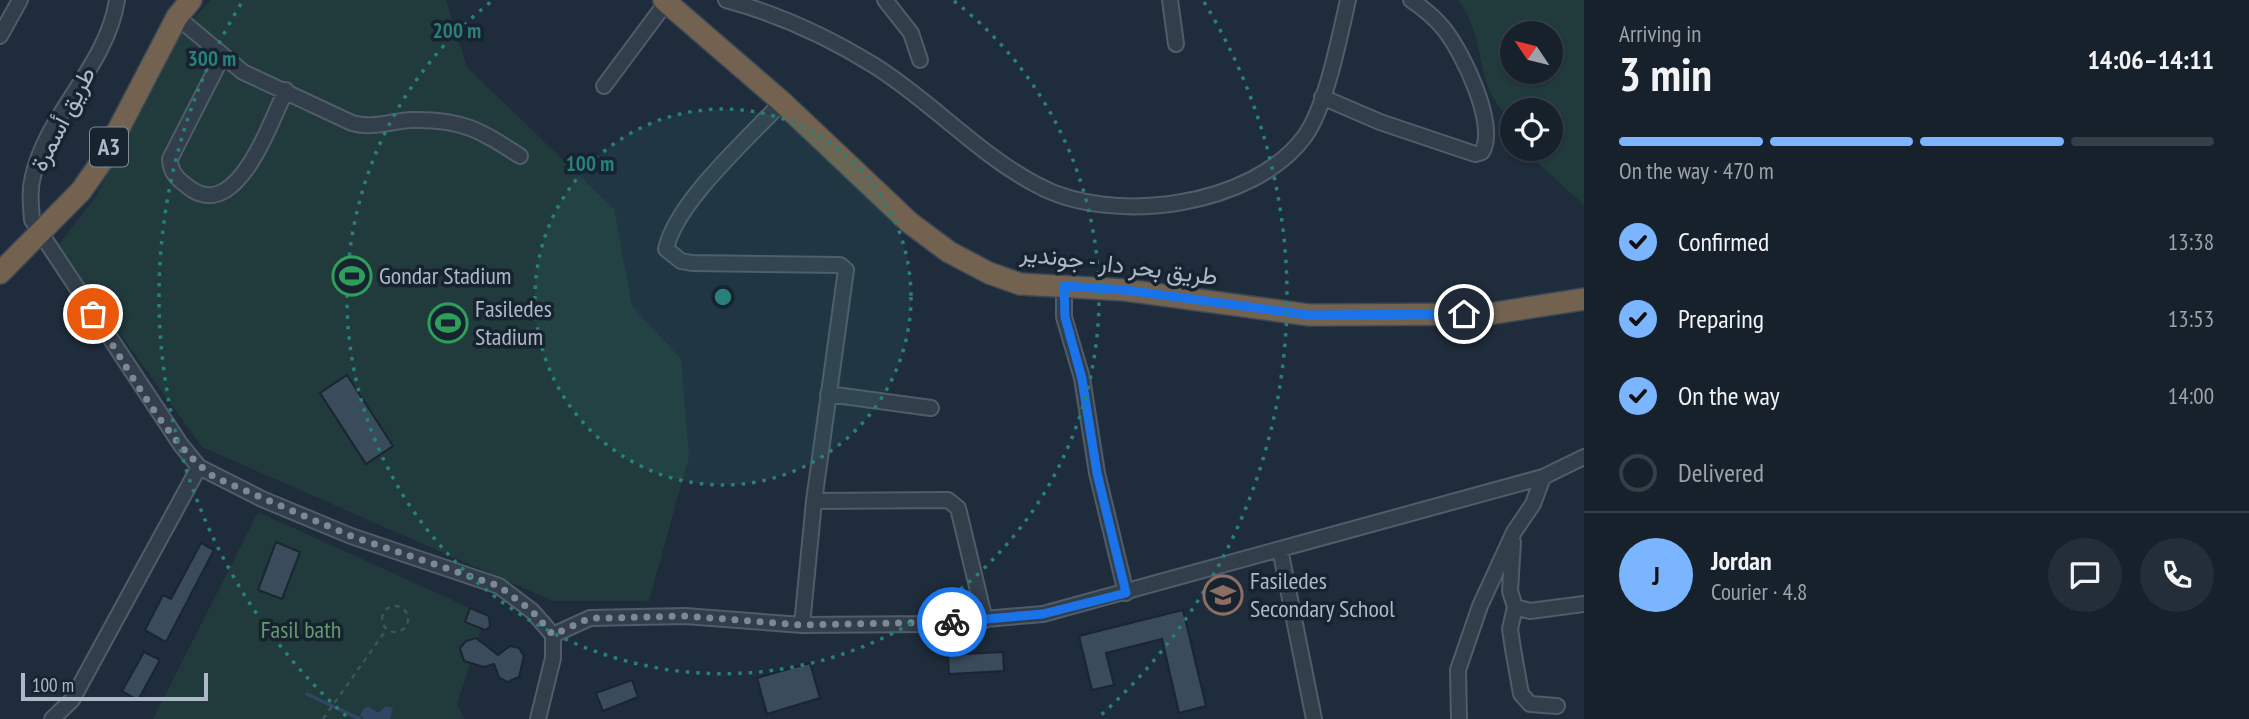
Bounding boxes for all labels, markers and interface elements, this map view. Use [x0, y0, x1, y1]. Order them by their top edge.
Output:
text: 200 m [433, 17, 481, 44]
text: Arriving in [1619, 19, 1701, 48]
north arrow [1500, 21, 1563, 84]
map controls [1500, 21, 1563, 161]
text: 14:06–14:11 [2087, 43, 2214, 76]
text: 3 min [1619, 44, 1712, 104]
text: 300 m [188, 45, 236, 72]
street label: طريق أسمرة [23, 61, 102, 176]
button: locate [1500, 98, 1563, 161]
road number: A3 [90, 128, 128, 166]
text: 100 m [566, 150, 614, 177]
text: On the way · 470 m [1619, 156, 1774, 185]
icon: check [1619, 223, 1657, 261]
text: Confirmed [1678, 225, 1769, 258]
text: 13:38 [2168, 227, 2214, 256]
street label: طريق بحر دار - جوندير [1018, 237, 1219, 292]
sports icon: Gondar Stadium [331, 255, 373, 297]
place label: Gondar Stadium [379, 260, 511, 291]
pin [63, 284, 123, 344]
pin [1434, 284, 1494, 344]
centre of rings [711, 285, 735, 309]
place label: Fasiledes Stadium [475, 293, 552, 352]
icon: bag [74, 295, 112, 333]
icon: home [1445, 295, 1483, 333]
icon: check [1619, 300, 1657, 338]
sports icon: Fasiledes Stadium [427, 302, 469, 344]
text: Preparing [1678, 302, 1764, 335]
text: 13:53 [2168, 304, 2214, 333]
icon: check [1619, 377, 1657, 415]
text: On the way [1678, 379, 1780, 412]
text: 14:00 [2168, 381, 2214, 410]
text: Delivered [1678, 456, 1764, 489]
button: chat [2048, 538, 2122, 612]
button: phone [2140, 538, 2214, 612]
text: Jordan [1711, 544, 1772, 577]
text: J [1652, 559, 1660, 592]
place label: Fasiledes Secondary School [1250, 565, 1395, 624]
school or university icon: Fasiledes Secondary School [1202, 574, 1244, 616]
text: Courier · 4.8 [1711, 577, 1807, 606]
courier [917, 587, 987, 657]
icon: bike [933, 603, 971, 641]
park label: Fasil bath [261, 614, 341, 645]
scale bar [21, 670, 208, 702]
text: 100 m [32, 673, 74, 697]

